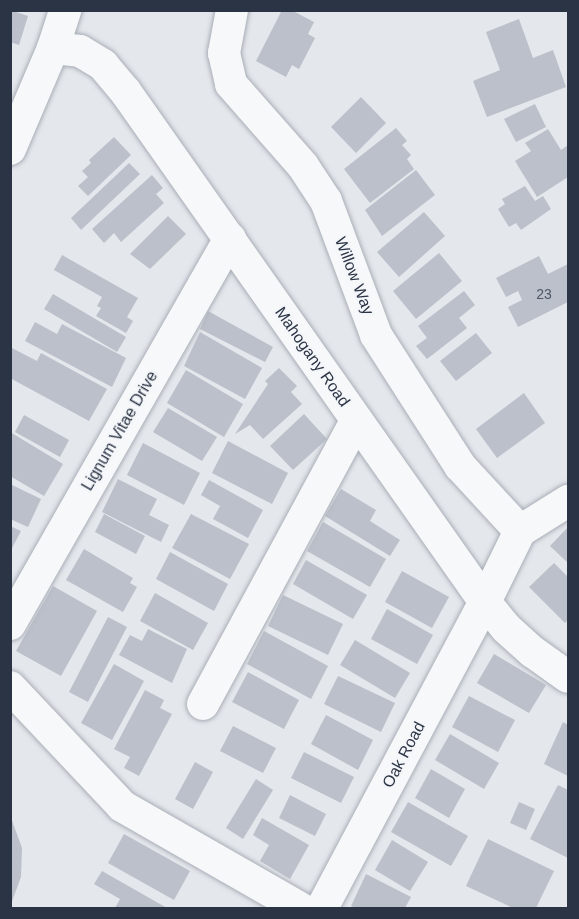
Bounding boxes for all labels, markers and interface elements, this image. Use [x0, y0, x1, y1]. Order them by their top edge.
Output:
street label: Willow Way [330, 234, 378, 318]
house number: 23 [536, 286, 552, 302]
street label: Mahogany Road [270, 303, 354, 411]
street label: Lignum Vitae Drive [78, 368, 162, 494]
street label: Oak Road [379, 719, 429, 791]

